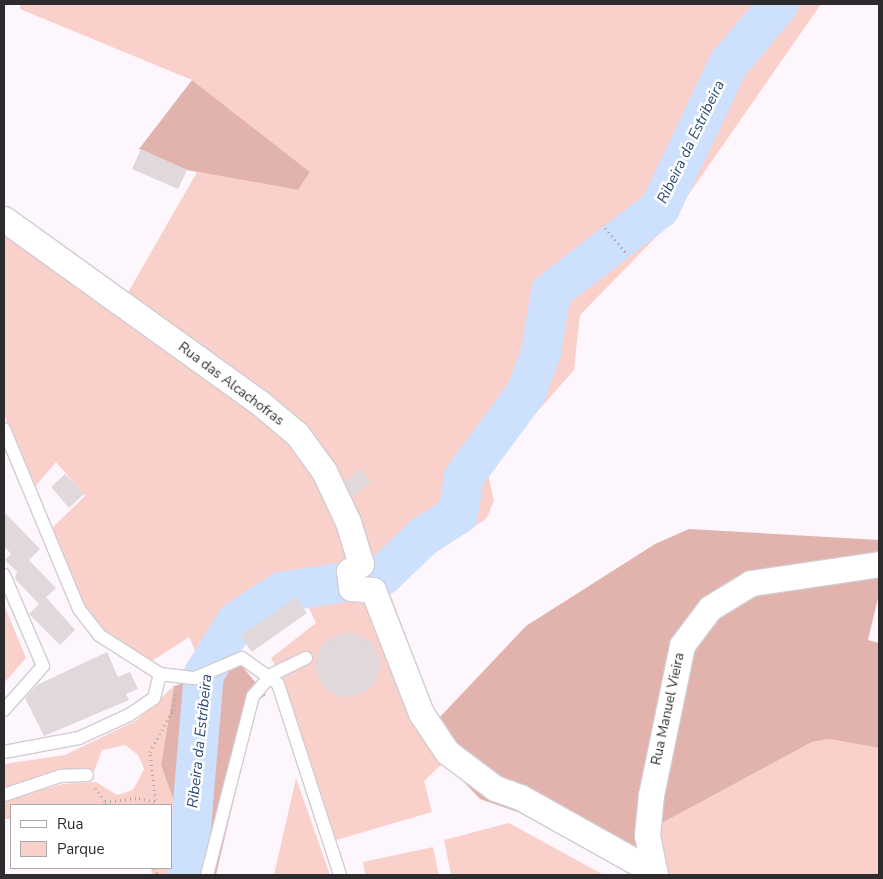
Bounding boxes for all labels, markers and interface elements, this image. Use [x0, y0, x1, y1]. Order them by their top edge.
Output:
water label: Ribeira da Estribeira [653, 78, 729, 206]
street label: Rua das Alcachofras [175, 339, 287, 429]
street label: Rua Manuel Vieira [648, 651, 688, 767]
water label: Ribeira da Estribeira [184, 673, 216, 809]
legend [10, 804, 172, 869]
text: Rua [57, 814, 83, 834]
text: Parque [57, 839, 105, 859]

